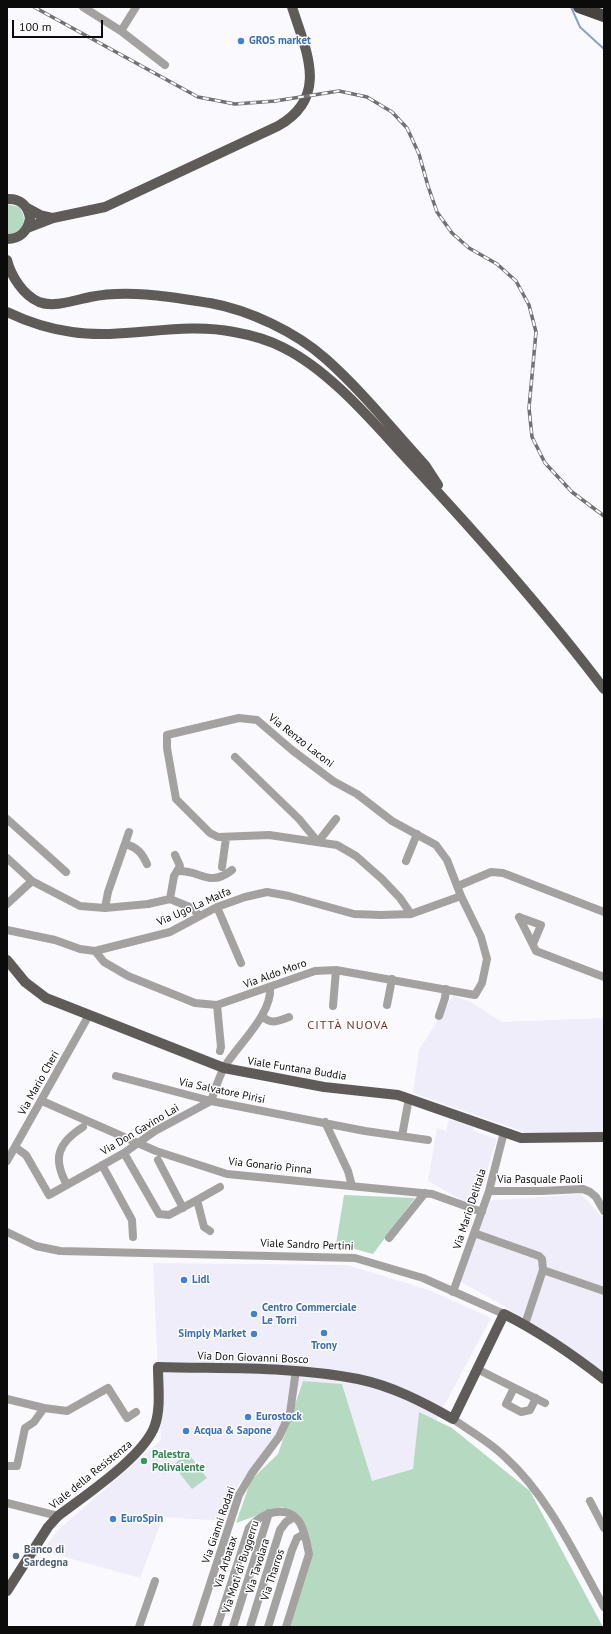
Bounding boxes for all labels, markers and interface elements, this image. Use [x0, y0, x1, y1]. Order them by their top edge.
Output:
scale bar [14, 12, 105, 38]
text: 100 m [19, 19, 52, 34]
place label: GROS market [249, 34, 311, 48]
marker: GROS market [236, 36, 246, 46]
street label: Via Renzo Laconi [266, 711, 336, 771]
street label: Via Ugo La Malfa [155, 885, 233, 929]
street label: Via Aldo Moro [242, 956, 308, 992]
district label: CITTÀ NUOVA [307, 1019, 389, 1033]
street label: Via Mario Cheri [16, 1048, 62, 1118]
street label: Viale Funtana Buddia [246, 1055, 348, 1083]
street label: Via Salvatore Pirisi [178, 1075, 266, 1107]
street label: Via Don Gavino Lai [99, 1101, 181, 1159]
street label: Via Gonario Pinna [228, 1155, 312, 1177]
street label: Via Mario Delitala [451, 1167, 489, 1251]
street label: Via Pasquale Paoli [497, 1173, 583, 1187]
street label: Viale Sandro Pertini [260, 1237, 354, 1253]
place label: Lidl [192, 1273, 210, 1287]
marker: Lidl [179, 1275, 189, 1285]
place label: Centro Commerciale Le Torri [262, 1301, 357, 1327]
marker: Centro Commerciale Le Torri [249, 1309, 259, 1319]
place label: Simply Market [178, 1327, 246, 1341]
marker: Trony [319, 1328, 329, 1338]
marker: Simply Market [249, 1329, 259, 1339]
place label: Trony [311, 1339, 337, 1353]
street label: Via Don Giovanni Bosco [197, 1349, 309, 1367]
place label: Eurostock [256, 1410, 302, 1424]
marker: Eurostock [243, 1412, 253, 1422]
place label: Acqua & Sapone [194, 1424, 272, 1438]
marker: Acqua & Sapone [181, 1426, 191, 1436]
street label: Viale della Resistenza [47, 1438, 135, 1512]
place label: Palestra Polivalente [152, 1448, 205, 1474]
marker: Palestra Polivalente [139, 1456, 149, 1466]
street label: Via Gianni Rodari [200, 1485, 238, 1565]
place label: EuroSpin [121, 1512, 163, 1526]
marker: EuroSpin [108, 1514, 118, 1524]
street label: Via Moti di Buggerru [220, 1519, 262, 1615]
street label: Via Arbatax [211, 1534, 241, 1590]
street label: Via Tavolara [243, 1537, 273, 1595]
place label: Banco di Sardegna [24, 1543, 68, 1569]
street label: Via Tharros [259, 1548, 287, 1602]
marker: Banco di Sardegna [11, 1551, 21, 1561]

